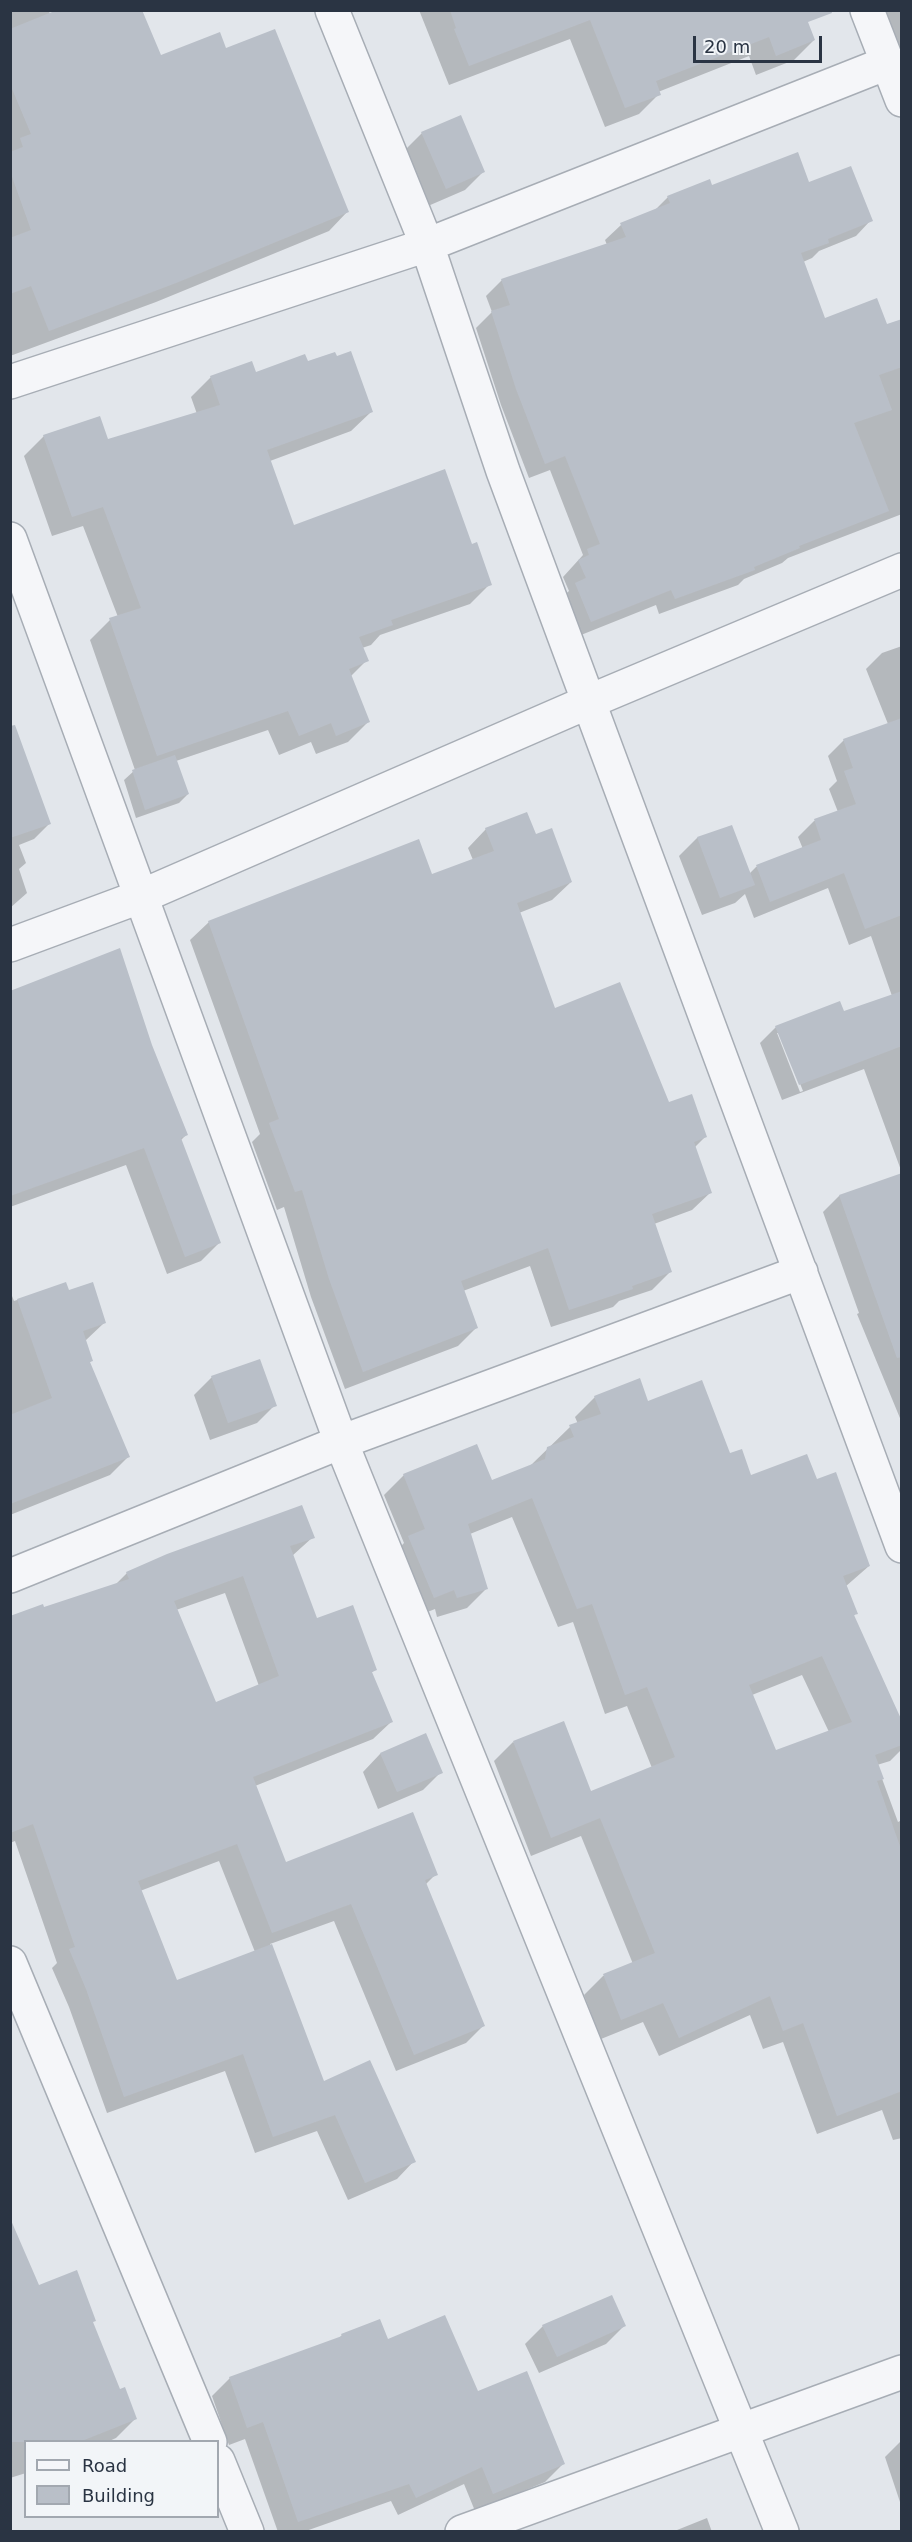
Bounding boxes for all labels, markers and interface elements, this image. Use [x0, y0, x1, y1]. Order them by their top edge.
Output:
scale bar [696, 24, 825, 62]
text: 20 m [704, 36, 750, 57]
legend [24, 2440, 219, 2518]
text: Road [82, 2455, 127, 2476]
text: Building [82, 2485, 155, 2506]

